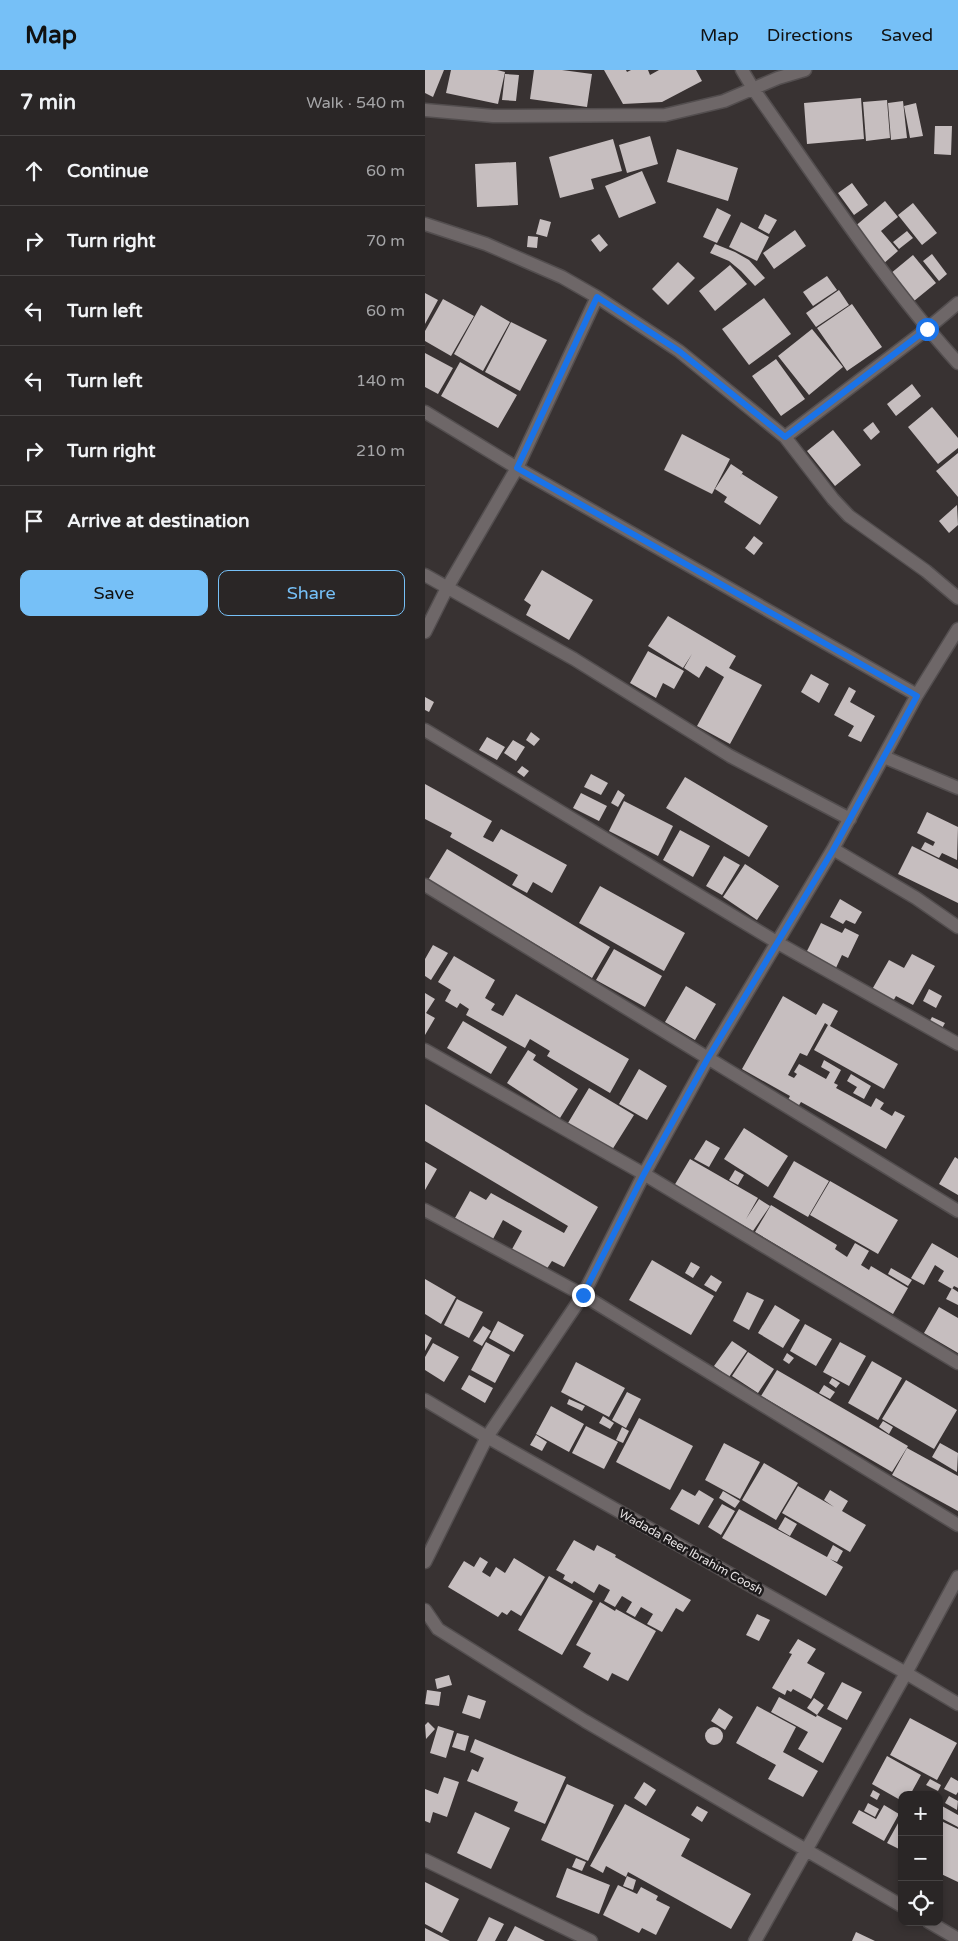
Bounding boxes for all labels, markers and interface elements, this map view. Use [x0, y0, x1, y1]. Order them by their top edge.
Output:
text: Map [25, 21, 77, 50]
text: Map [700, 24, 739, 46]
text: Directions [767, 24, 853, 46]
text: Saved [881, 24, 933, 46]
text: 7 min [20, 90, 76, 115]
text: Walk · 540 m [306, 93, 405, 113]
icon: ahead [20, 157, 48, 185]
text: Continue [67, 160, 149, 182]
text: 60 m [366, 161, 405, 181]
icon: right [20, 227, 48, 255]
text: Turn right [67, 230, 155, 252]
text: 70 m [366, 231, 405, 251]
icon: left [20, 297, 48, 325]
text: Turn left [67, 300, 143, 322]
text: 60 m [366, 301, 405, 321]
route start [916, 318, 939, 341]
icon: left [20, 367, 48, 395]
text: Turn left [67, 370, 143, 392]
text: 140 m [356, 371, 405, 391]
icon: right [20, 437, 48, 465]
text: Turn right [67, 440, 155, 462]
text: 210 m [356, 441, 405, 461]
icon: arrive [20, 507, 48, 535]
text: Arrive at destination [67, 510, 250, 532]
button: Save [20, 570, 208, 616]
button: Share [218, 570, 405, 616]
route end [572, 1284, 595, 1307]
street label: Wadada Reer Ibrahim Coosh [617, 1506, 765, 1598]
map controls [898, 1791, 943, 1926]
button: + [898, 1791, 943, 1836]
button: − [898, 1836, 943, 1881]
button: locate [898, 1881, 943, 1926]

